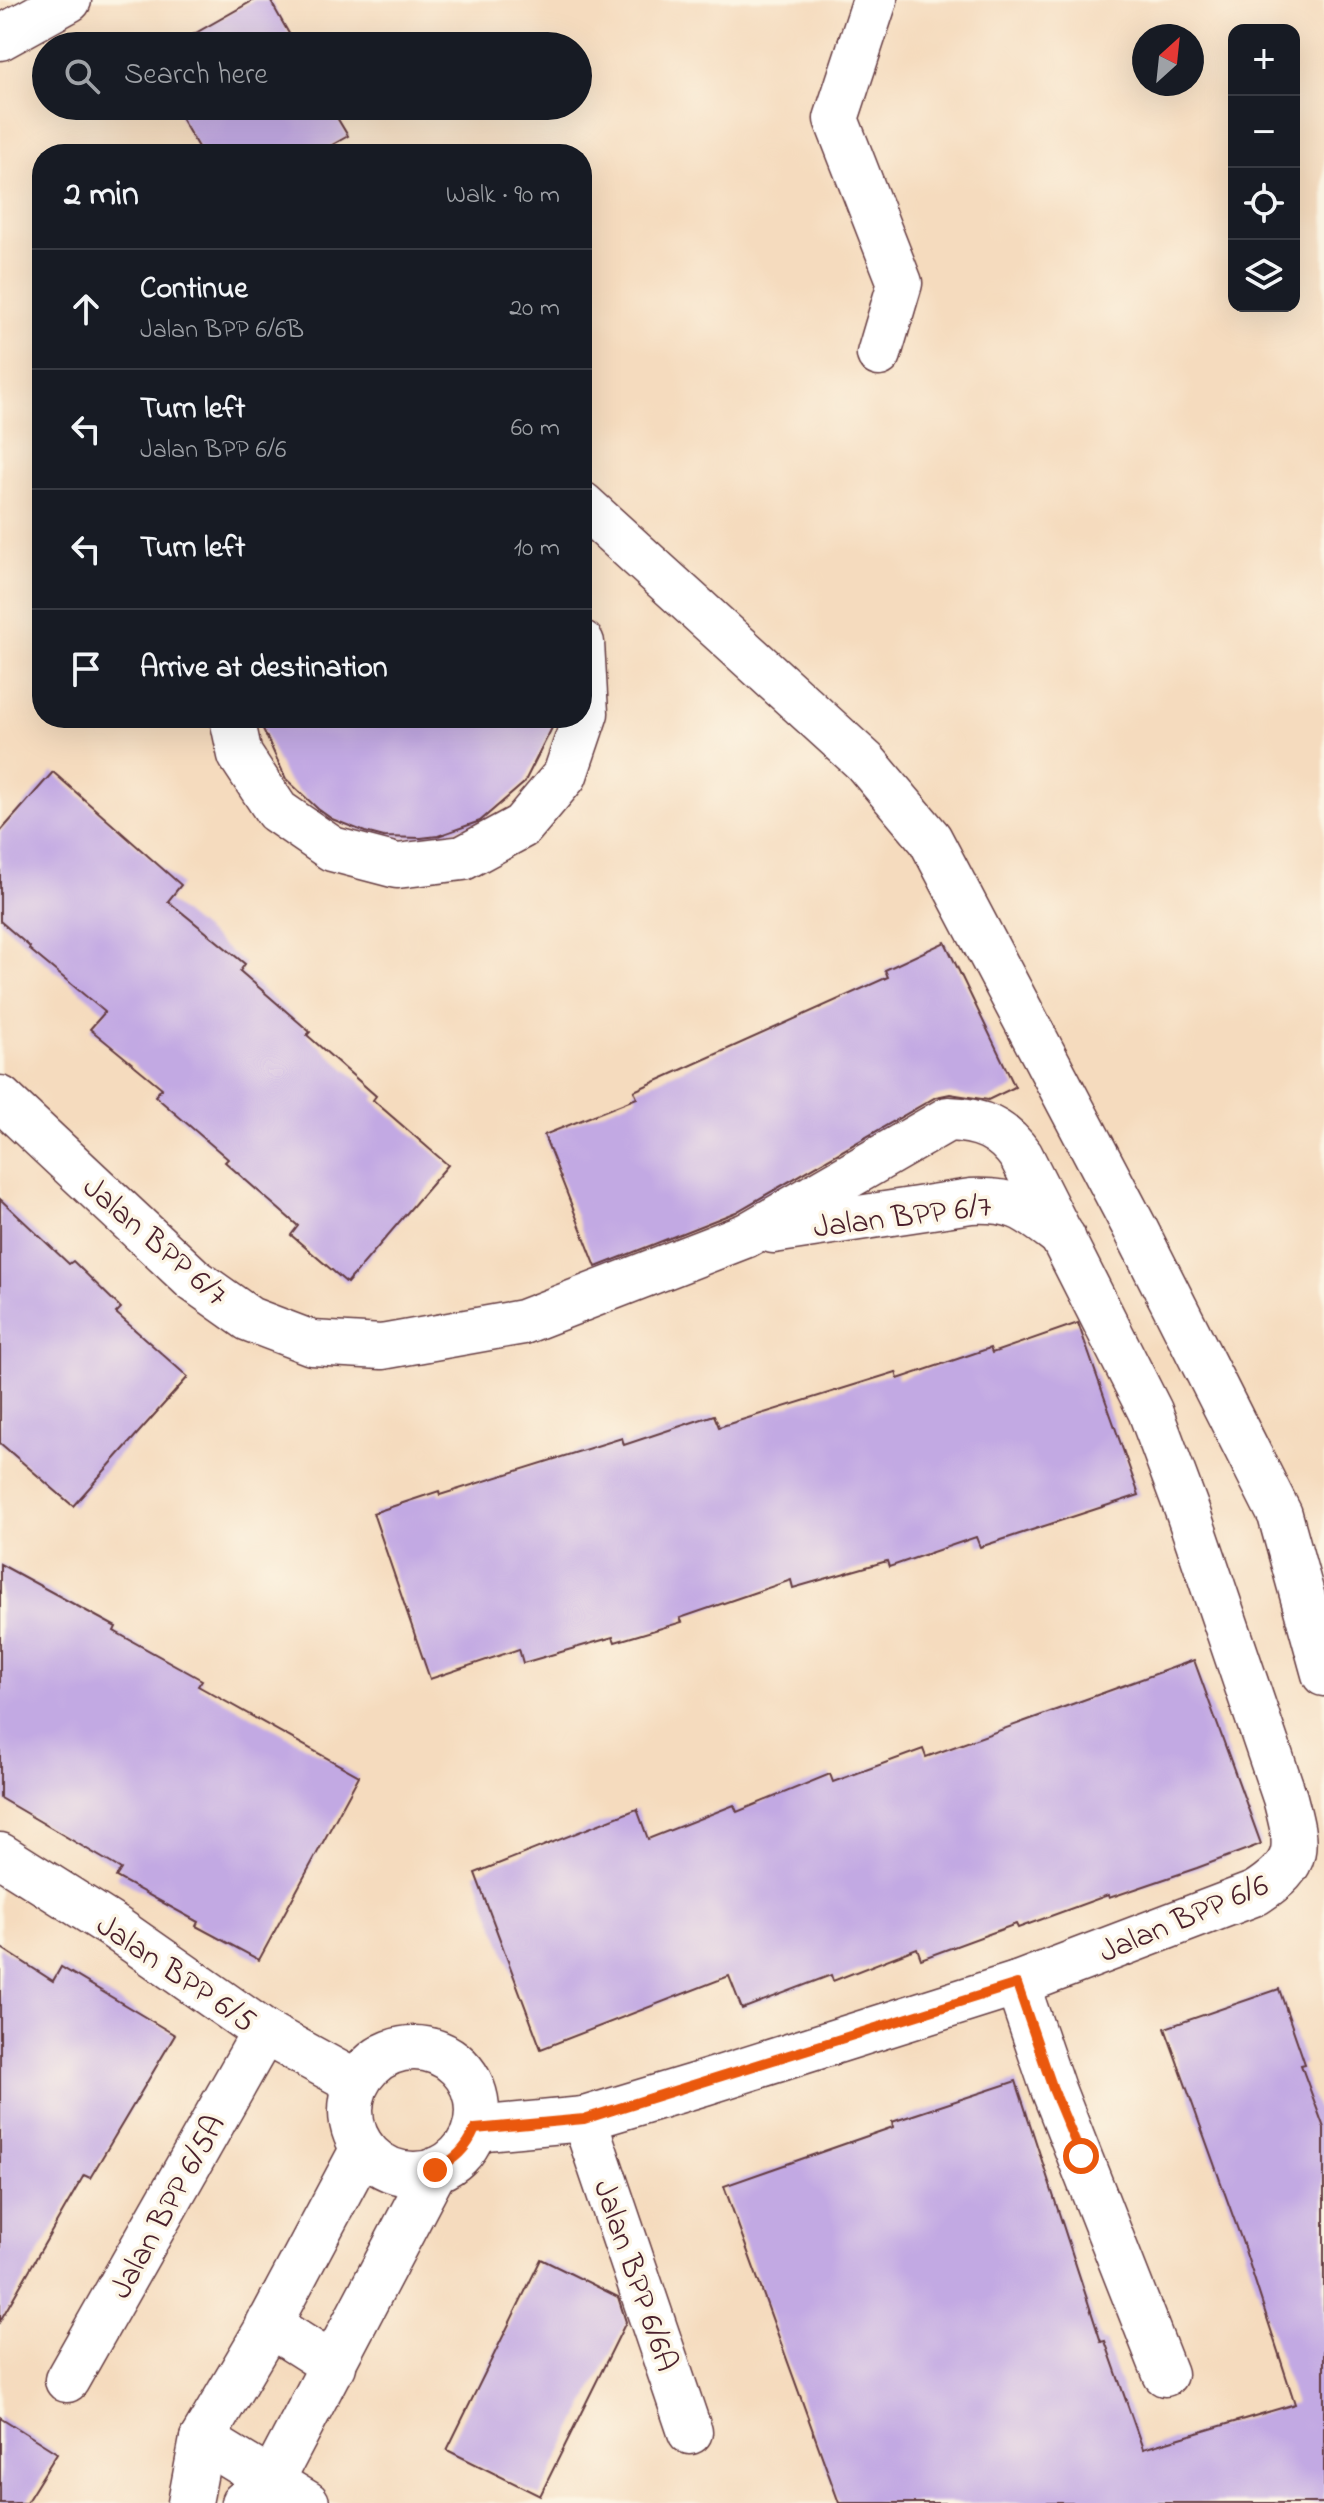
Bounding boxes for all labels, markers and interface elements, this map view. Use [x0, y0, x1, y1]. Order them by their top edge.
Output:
north arrow [1132, 24, 1204, 96]
map controls [1228, 24, 1300, 312]
button: + [1228, 24, 1300, 96]
search box [32, 32, 592, 120]
icon: search [60, 54, 104, 98]
text: Search here [124, 54, 268, 98]
button: − [1228, 96, 1300, 168]
button: locate [1228, 168, 1300, 240]
text: 2 min [64, 171, 139, 221]
text: Walk · 90 m [446, 177, 560, 215]
button: layers [1228, 240, 1300, 312]
text: Continue [140, 268, 248, 312]
icon: ahead [64, 287, 108, 331]
text: 20 m [509, 290, 560, 328]
text: Jalan BPP 6/6B [140, 312, 304, 350]
text: Turn left [140, 388, 245, 432]
icon: left [64, 407, 108, 451]
text: 60 m [511, 410, 560, 448]
text: Jalan BPP 6/6 [140, 432, 286, 470]
icon: left [64, 527, 108, 571]
text: Turn left [140, 527, 245, 571]
text: 10 m [514, 530, 560, 568]
icon: arrive [64, 647, 108, 691]
text: Arrive at destination [140, 647, 388, 691]
street label: Jalan BPP 6/7 [71, 1166, 237, 1319]
street label: Jalan BPP 6/7 [811, 1184, 994, 1253]
street label: Jalan BPP 6/6 [1092, 1863, 1276, 1977]
street label: Jalan BPP 6/5 [85, 1904, 265, 2046]
street label: Jalan BPP 6/5A [99, 2107, 239, 2308]
route start [1063, 2138, 1099, 2174]
route end [417, 2152, 453, 2188]
street label: Jalan BPP 6/6A [579, 2174, 688, 2378]

